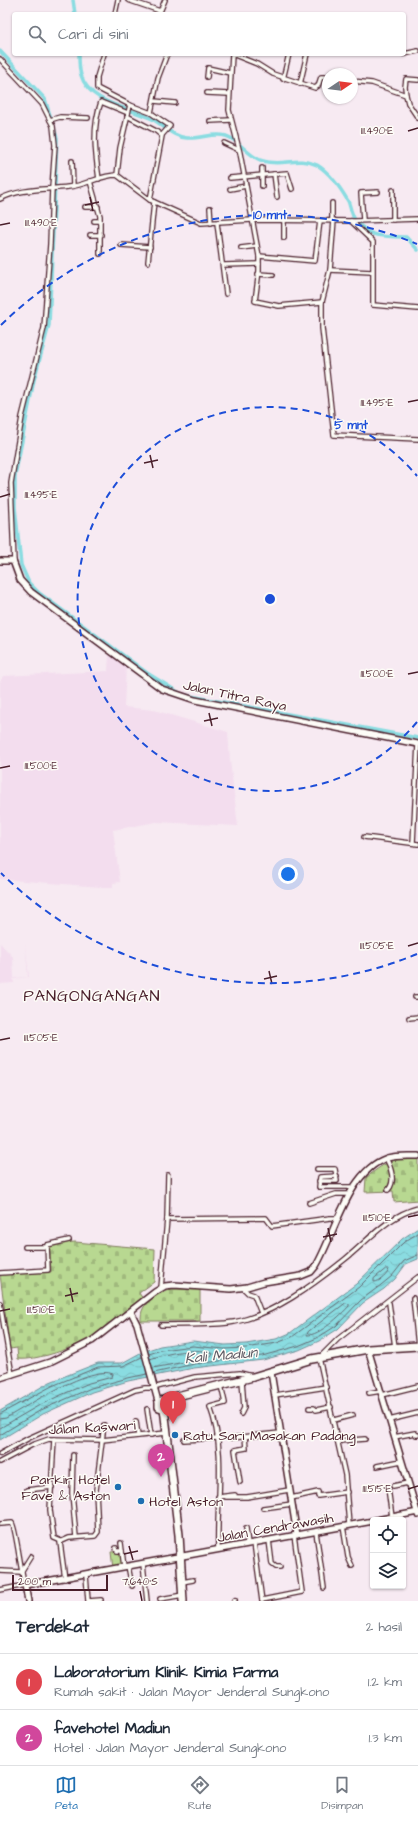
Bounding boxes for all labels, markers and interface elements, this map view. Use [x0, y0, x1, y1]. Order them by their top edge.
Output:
search box [12, 12, 406, 56]
icon: search [26, 23, 48, 45]
text: Cari di sini [58, 24, 128, 45]
north arrow [322, 68, 358, 104]
text: 111.490°E [361, 124, 393, 138]
text: 10 mnt [253, 207, 287, 224]
text: 111.490°E [25, 216, 57, 230]
text: 111.495°E [361, 396, 394, 410]
text: 5 mnt [334, 417, 368, 434]
text: 111.495°E [25, 488, 58, 502]
centre of rings [263, 592, 277, 606]
text: 111.500°E [360, 667, 394, 681]
street label: Jalan Titra Raya [181, 675, 288, 717]
text: 111.500°E [24, 759, 58, 773]
your location [278, 864, 298, 884]
text: 111.505°E [360, 939, 394, 953]
district label: PANGONGANGAN [23, 985, 161, 1007]
text: 111.505°E [24, 1031, 58, 1045]
text: 111.510°E [363, 1211, 391, 1225]
text: 111.510°E [27, 1303, 55, 1317]
water label: Kali Madiun [184, 1342, 260, 1369]
pin: 1 [160, 1391, 186, 1424]
street label: Jalan Kaswari [48, 1416, 136, 1440]
place label: Ratu Sari Masakan Padang [183, 1426, 356, 1446]
marker: Ratu Sari Masakan Padang [170, 1430, 180, 1440]
pin: 2 [148, 1444, 174, 1477]
place label: Parkir Hotel Fave & Aston [21, 1470, 110, 1506]
marker: Parkir Hotel Fave & Aston [113, 1482, 123, 1492]
text: 111.515°E [363, 1482, 391, 1496]
place label: Hotel Aston [149, 1492, 223, 1512]
marker: Hotel Aston [136, 1496, 146, 1506]
street label: Jalan Cendrawasih [216, 1508, 335, 1548]
map controls [370, 1517, 406, 1589]
button: locate [370, 1517, 406, 1553]
button: layers [370, 1553, 406, 1589]
scale bar [12, 1573, 108, 1592]
text: 200 m [18, 1574, 51, 1589]
text: 7.640°S [122, 1575, 158, 1589]
text: Terdekat [16, 1615, 89, 1639]
text: 2 hasil [366, 1618, 402, 1636]
text: Laboratorium Klinik Kimia Farma [54, 1662, 278, 1683]
text: 1 [28, 1673, 30, 1691]
text: 1.2 km [368, 1673, 402, 1691]
text: Rumah sakit · Jalan Mayor Jenderal Sungkono [54, 1683, 329, 1701]
text: favehotel Madiun [54, 1718, 170, 1739]
text: 2 [25, 1729, 33, 1747]
text: 1.3 km [369, 1729, 402, 1747]
text: Hotel · Jalan Mayor Jenderal Sungkono [54, 1739, 286, 1757]
tab: Peta [55, 1774, 78, 1813]
tab: Rute [188, 1774, 212, 1813]
tab: Disimpan [321, 1774, 363, 1813]

